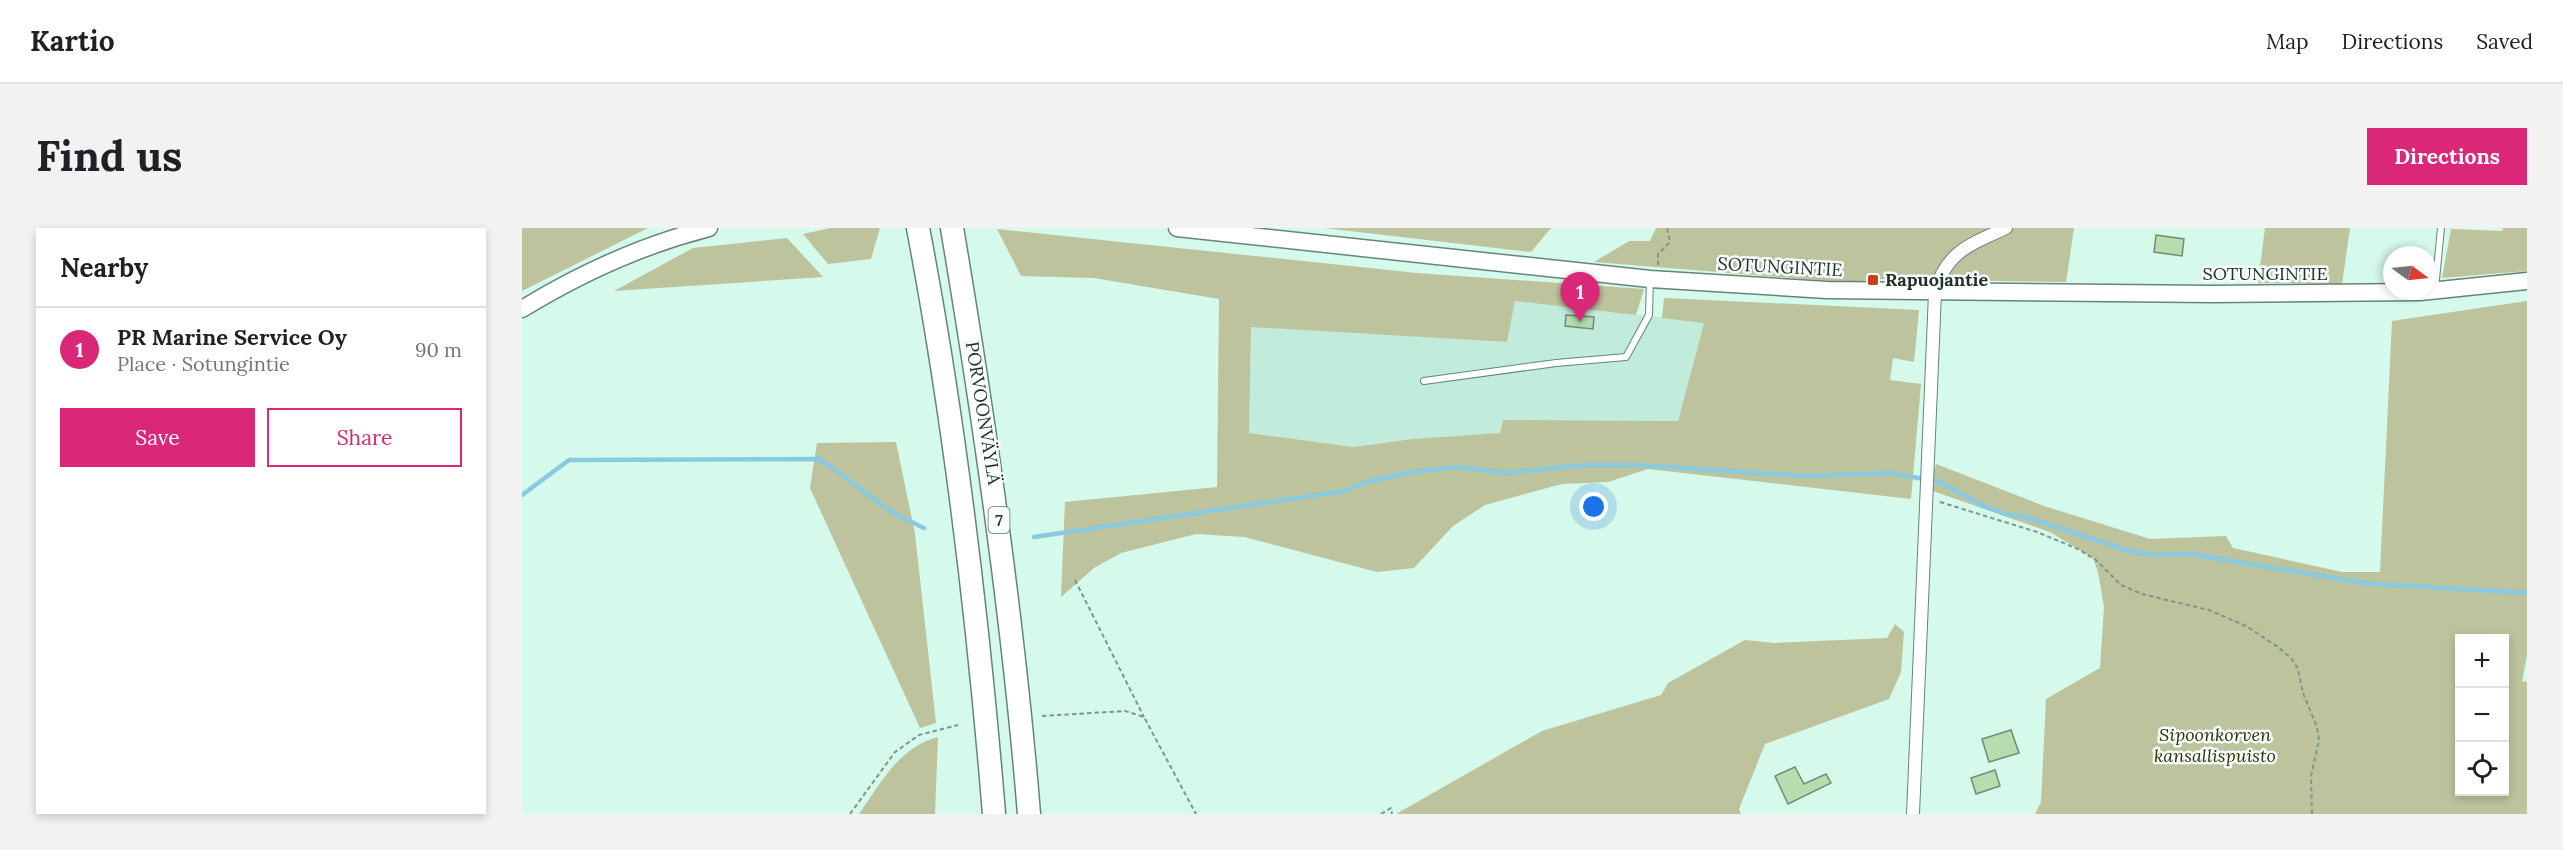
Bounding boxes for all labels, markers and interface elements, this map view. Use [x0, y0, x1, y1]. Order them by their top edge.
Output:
text: Kartio [30, 23, 114, 59]
text: Map [2266, 28, 2309, 55]
text: Directions [2342, 28, 2443, 55]
text: Saved [2476, 28, 2533, 55]
button: Directions [2367, 128, 2527, 185]
text: Find us [36, 129, 182, 183]
north arrow [2383, 246, 2437, 300]
text: Nearby [60, 251, 148, 284]
street label: SOTUNGINTIE [1717, 252, 1843, 281]
street label: SOTUNGINTIE [2202, 262, 2328, 285]
place label: Rapuojantie [1885, 268, 1988, 291]
pin: 1 [1560, 272, 1600, 322]
marker: Rapuojantie [1866, 273, 1880, 287]
text: PR Marine Service Oy [117, 323, 347, 351]
text: 1 [75, 337, 84, 362]
text: 90 m [415, 337, 462, 362]
street label: PORVOONVÄYLÄ [961, 340, 1006, 487]
text: Place · Sotungintie [117, 351, 290, 376]
button: Save [60, 408, 255, 467]
button: Share [267, 408, 462, 467]
your location [1579, 492, 1608, 521]
road number: 7 [988, 507, 1010, 533]
map controls [2455, 634, 2509, 796]
button: + [2455, 634, 2509, 688]
button: − [2455, 688, 2509, 742]
park label: Sipoonkorven kansallispuisto [2154, 723, 2276, 767]
button: locate [2455, 742, 2509, 796]

